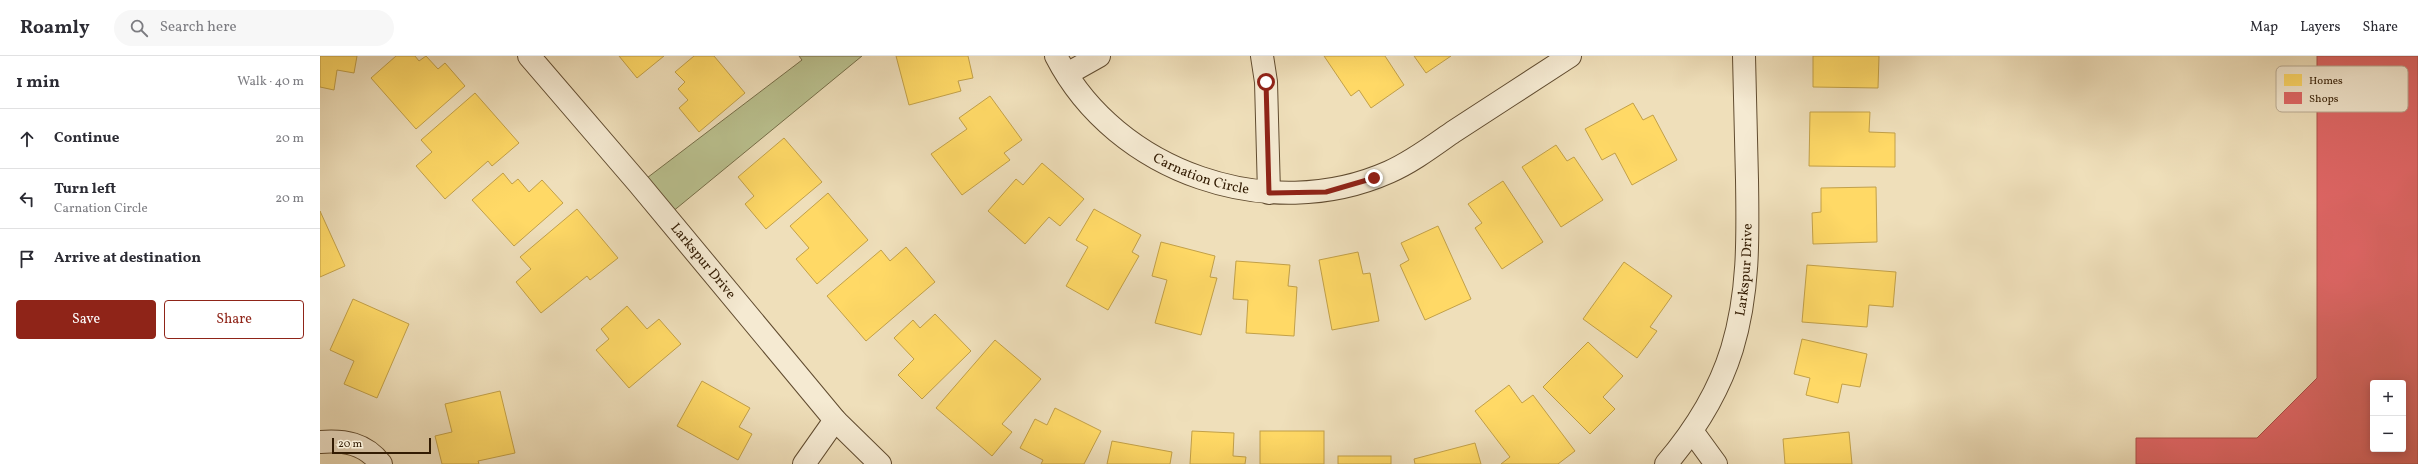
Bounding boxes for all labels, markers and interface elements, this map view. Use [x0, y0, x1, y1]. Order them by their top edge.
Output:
search box [114, 10, 394, 46]
text: Roamly [20, 15, 90, 41]
icon: search [128, 17, 150, 39]
text: Search here [160, 17, 237, 38]
text: Map [2250, 18, 2278, 37]
text: Layers [2300, 18, 2340, 37]
text: Share [2362, 18, 2398, 37]
legend [2276, 66, 2408, 112]
text: 1 min [16, 71, 60, 94]
text: Walk · 40 m [237, 73, 304, 91]
route start [1257, 73, 1275, 91]
text: Homes [2309, 74, 2343, 89]
text: Shops [2309, 92, 2339, 107]
icon: ahead [16, 128, 38, 150]
text: Continue [54, 128, 119, 149]
text: 20 m [275, 130, 304, 148]
street label: Carnation Circle [1149, 148, 1251, 199]
route end [1365, 169, 1383, 187]
text: Turn left [54, 179, 116, 200]
icon: left [16, 188, 38, 210]
text: 20 m [275, 190, 304, 208]
text: Carnation Circle [54, 200, 148, 218]
street label: Larkspur Drive [666, 219, 740, 303]
street label: Larkspur Drive [1731, 223, 1757, 318]
icon: arrive [16, 248, 38, 270]
text: Arrive at destination [54, 248, 201, 269]
button: Save [16, 300, 156, 339]
button: Share [164, 300, 304, 339]
map controls [2370, 380, 2406, 452]
button: + [2370, 380, 2406, 416]
button: − [2370, 416, 2406, 452]
scale bar [332, 436, 431, 455]
text: 20 m [338, 437, 362, 452]

